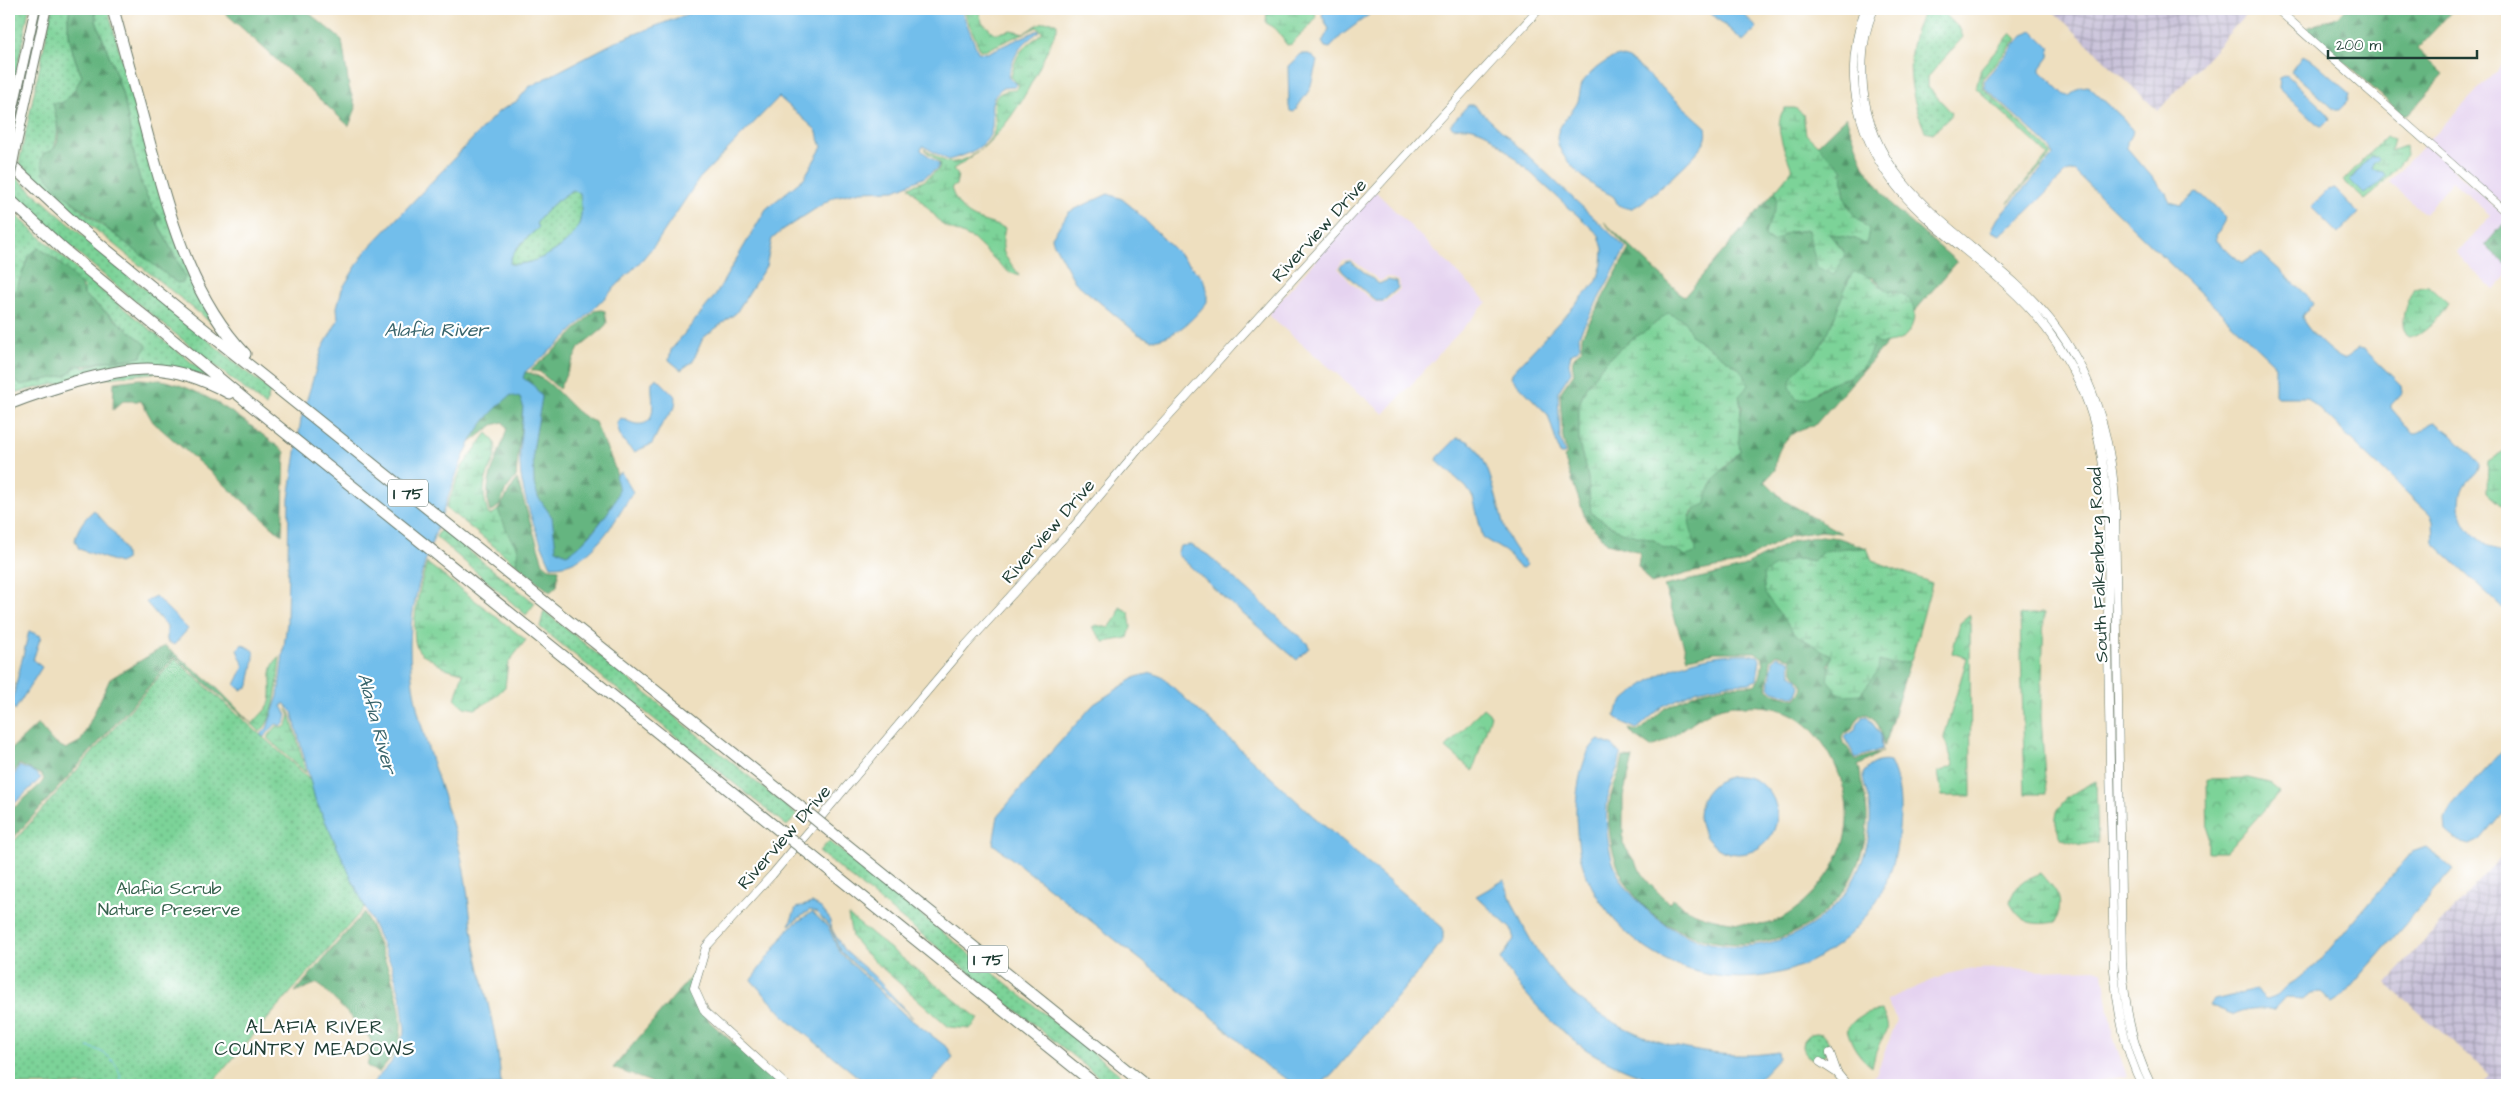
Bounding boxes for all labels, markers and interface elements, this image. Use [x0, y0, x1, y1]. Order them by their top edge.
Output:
scale bar [2328, 28, 2477, 60]
text: 200 m [2336, 35, 2382, 56]
street label: Riverview Drive [1266, 173, 1373, 288]
water label: Alafia River [384, 317, 490, 344]
street label: South Falkenburg Road [2083, 467, 2115, 663]
street label: Riverview Drive [996, 473, 1101, 589]
road number: I 75 [388, 479, 428, 506]
water label: Alafia River [350, 670, 404, 779]
street label: Riverview Drive [732, 779, 837, 895]
park label: Alafia Scrub Nature Preserve [98, 876, 241, 922]
road number: I 75 [968, 946, 1008, 972]
district label: ALAFIA RIVER COUNTRY MEADOWS [214, 1014, 416, 1063]

